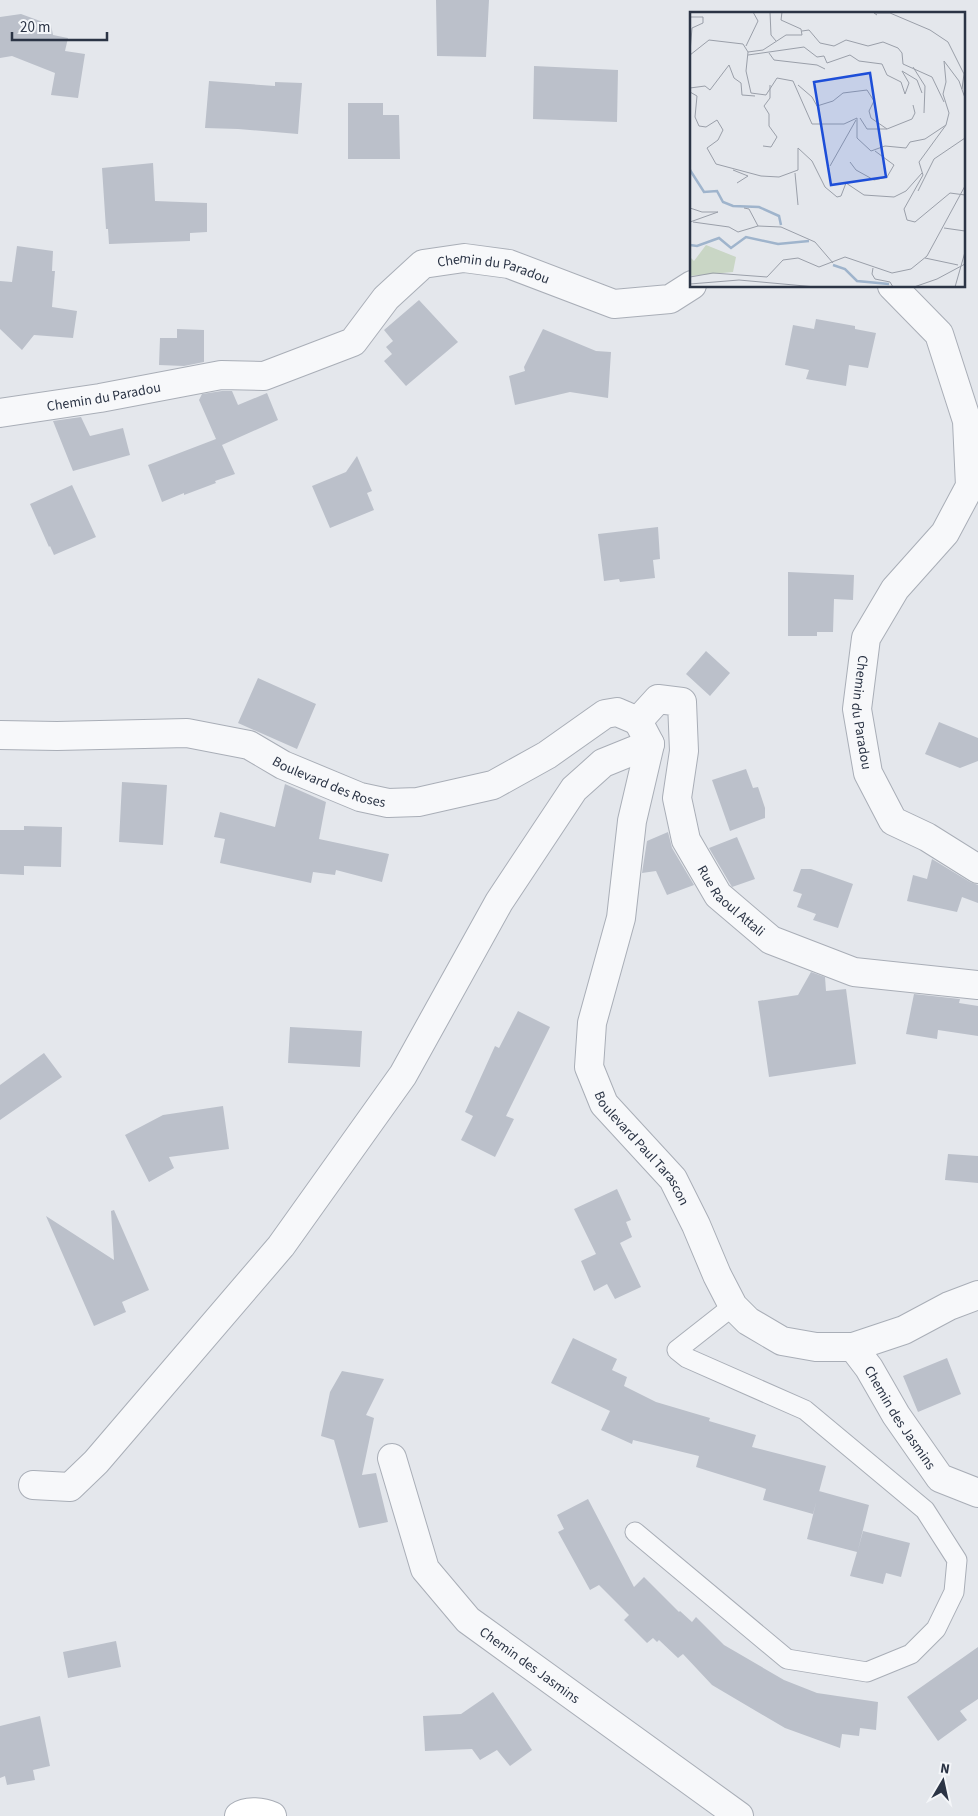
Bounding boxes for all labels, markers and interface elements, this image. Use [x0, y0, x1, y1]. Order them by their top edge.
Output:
scale bar [12, 10, 108, 42]
inset map [690, 12, 966, 288]
text: 20 m [20, 17, 50, 38]
street label: Chemin du Paradou [436, 249, 552, 290]
street label: Chemin du Paradou [45, 378, 163, 417]
street label: Chemin du Paradou [846, 654, 876, 771]
street label: Boulevard des Roses [268, 752, 388, 813]
street label: Rue Raoul Attali [692, 862, 769, 942]
street label: Boulevard Paul Tarascon [589, 1088, 694, 1209]
street label: Chemin des Jasmins [859, 1362, 940, 1474]
street label: Chemin des Jasmins [475, 1622, 584, 1709]
north arrow [918, 1756, 968, 1806]
text: N [939, 1759, 951, 1780]

